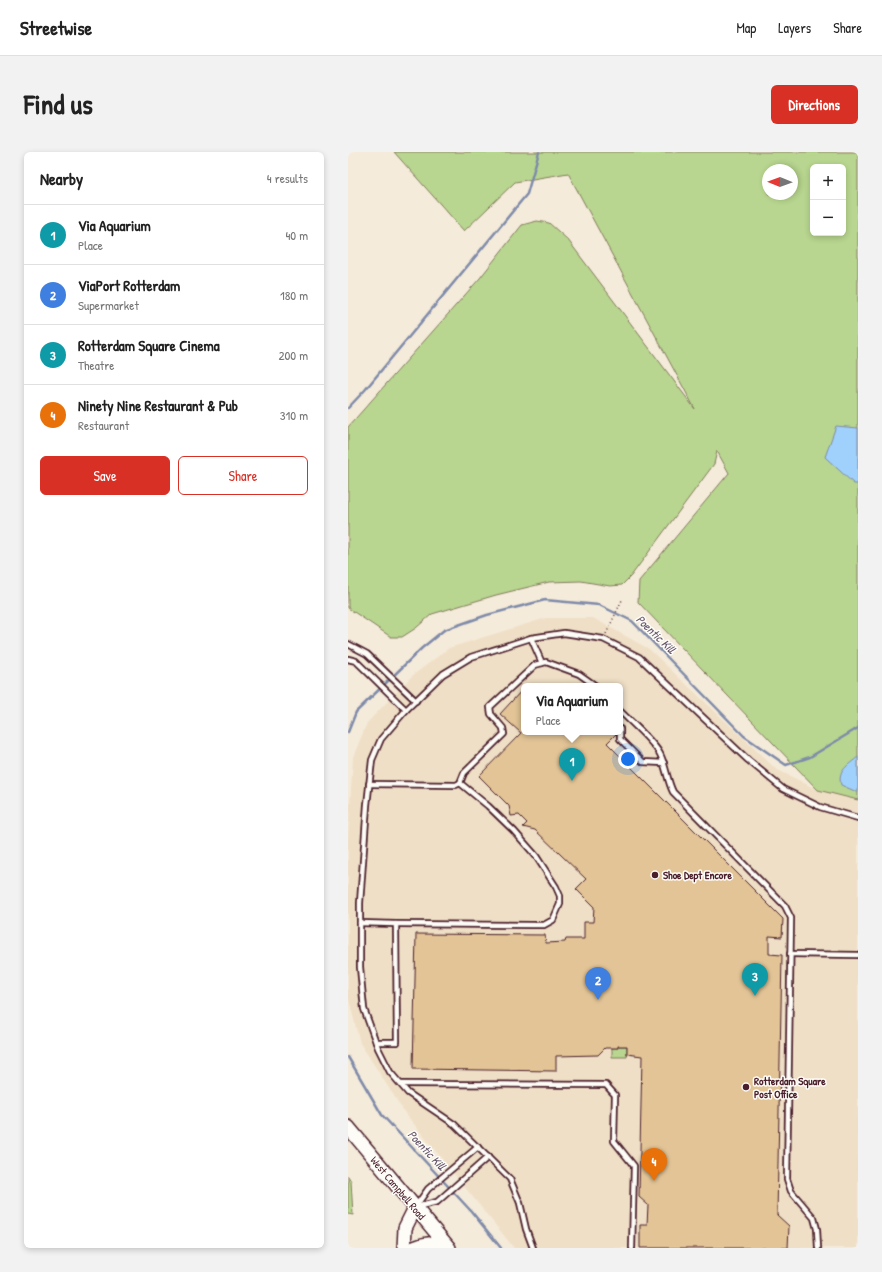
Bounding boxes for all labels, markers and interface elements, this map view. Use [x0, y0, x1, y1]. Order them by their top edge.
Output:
text: Streetwise [20, 15, 92, 41]
text: Map [736, 18, 756, 37]
text: Layers [778, 18, 811, 37]
text: Share [833, 18, 862, 37]
text: Find us [24, 85, 93, 123]
button: Directions [771, 85, 858, 124]
north arrow [762, 164, 798, 200]
map controls [810, 164, 846, 236]
button: + [810, 164, 846, 200]
text: Nearby [40, 167, 83, 190]
text: 4 results [267, 169, 308, 187]
button: − [810, 200, 846, 236]
text: Via Aquarium [78, 215, 151, 236]
text: 1 [51, 226, 55, 244]
text: 40 m [285, 226, 308, 244]
text: Place [78, 236, 103, 254]
text: ViaPort Rotterdam [78, 275, 180, 296]
text: 2 [50, 286, 56, 304]
text: 180 m [280, 286, 308, 304]
text: Supermarket [78, 296, 139, 314]
text: Rotterdam Square Cinema [78, 335, 220, 356]
text: 3 [50, 346, 56, 364]
text: 200 m [278, 346, 308, 364]
text: Theatre [78, 356, 114, 374]
text: Ninety Nine Restaurant & Pub [78, 395, 238, 416]
text: 4 [51, 406, 55, 424]
text: 310 m [280, 406, 308, 424]
text: Restaurant [78, 416, 129, 434]
button: Save [40, 456, 170, 495]
button: Share [178, 456, 308, 495]
water label: Poentic Kill [632, 611, 680, 658]
popup [521, 683, 623, 735]
text: Via Aquarium [536, 690, 608, 711]
text: Place [536, 711, 561, 729]
pin: 1 [559, 748, 585, 781]
your location [618, 749, 638, 769]
place label: Shoe Dept Encore [663, 868, 732, 883]
marker: Shoe Dept Encore [650, 870, 660, 880]
pin: 3 [742, 963, 768, 996]
pin: 2 [585, 967, 611, 1000]
place label: Rotterdam Square Post Office [754, 1074, 826, 1101]
marker: Rotterdam Square Post Office [741, 1082, 751, 1092]
water label: Poentic Kill [404, 1126, 451, 1174]
pin: 4 [641, 1148, 667, 1181]
street label: West Campbell Road [367, 1153, 429, 1223]

